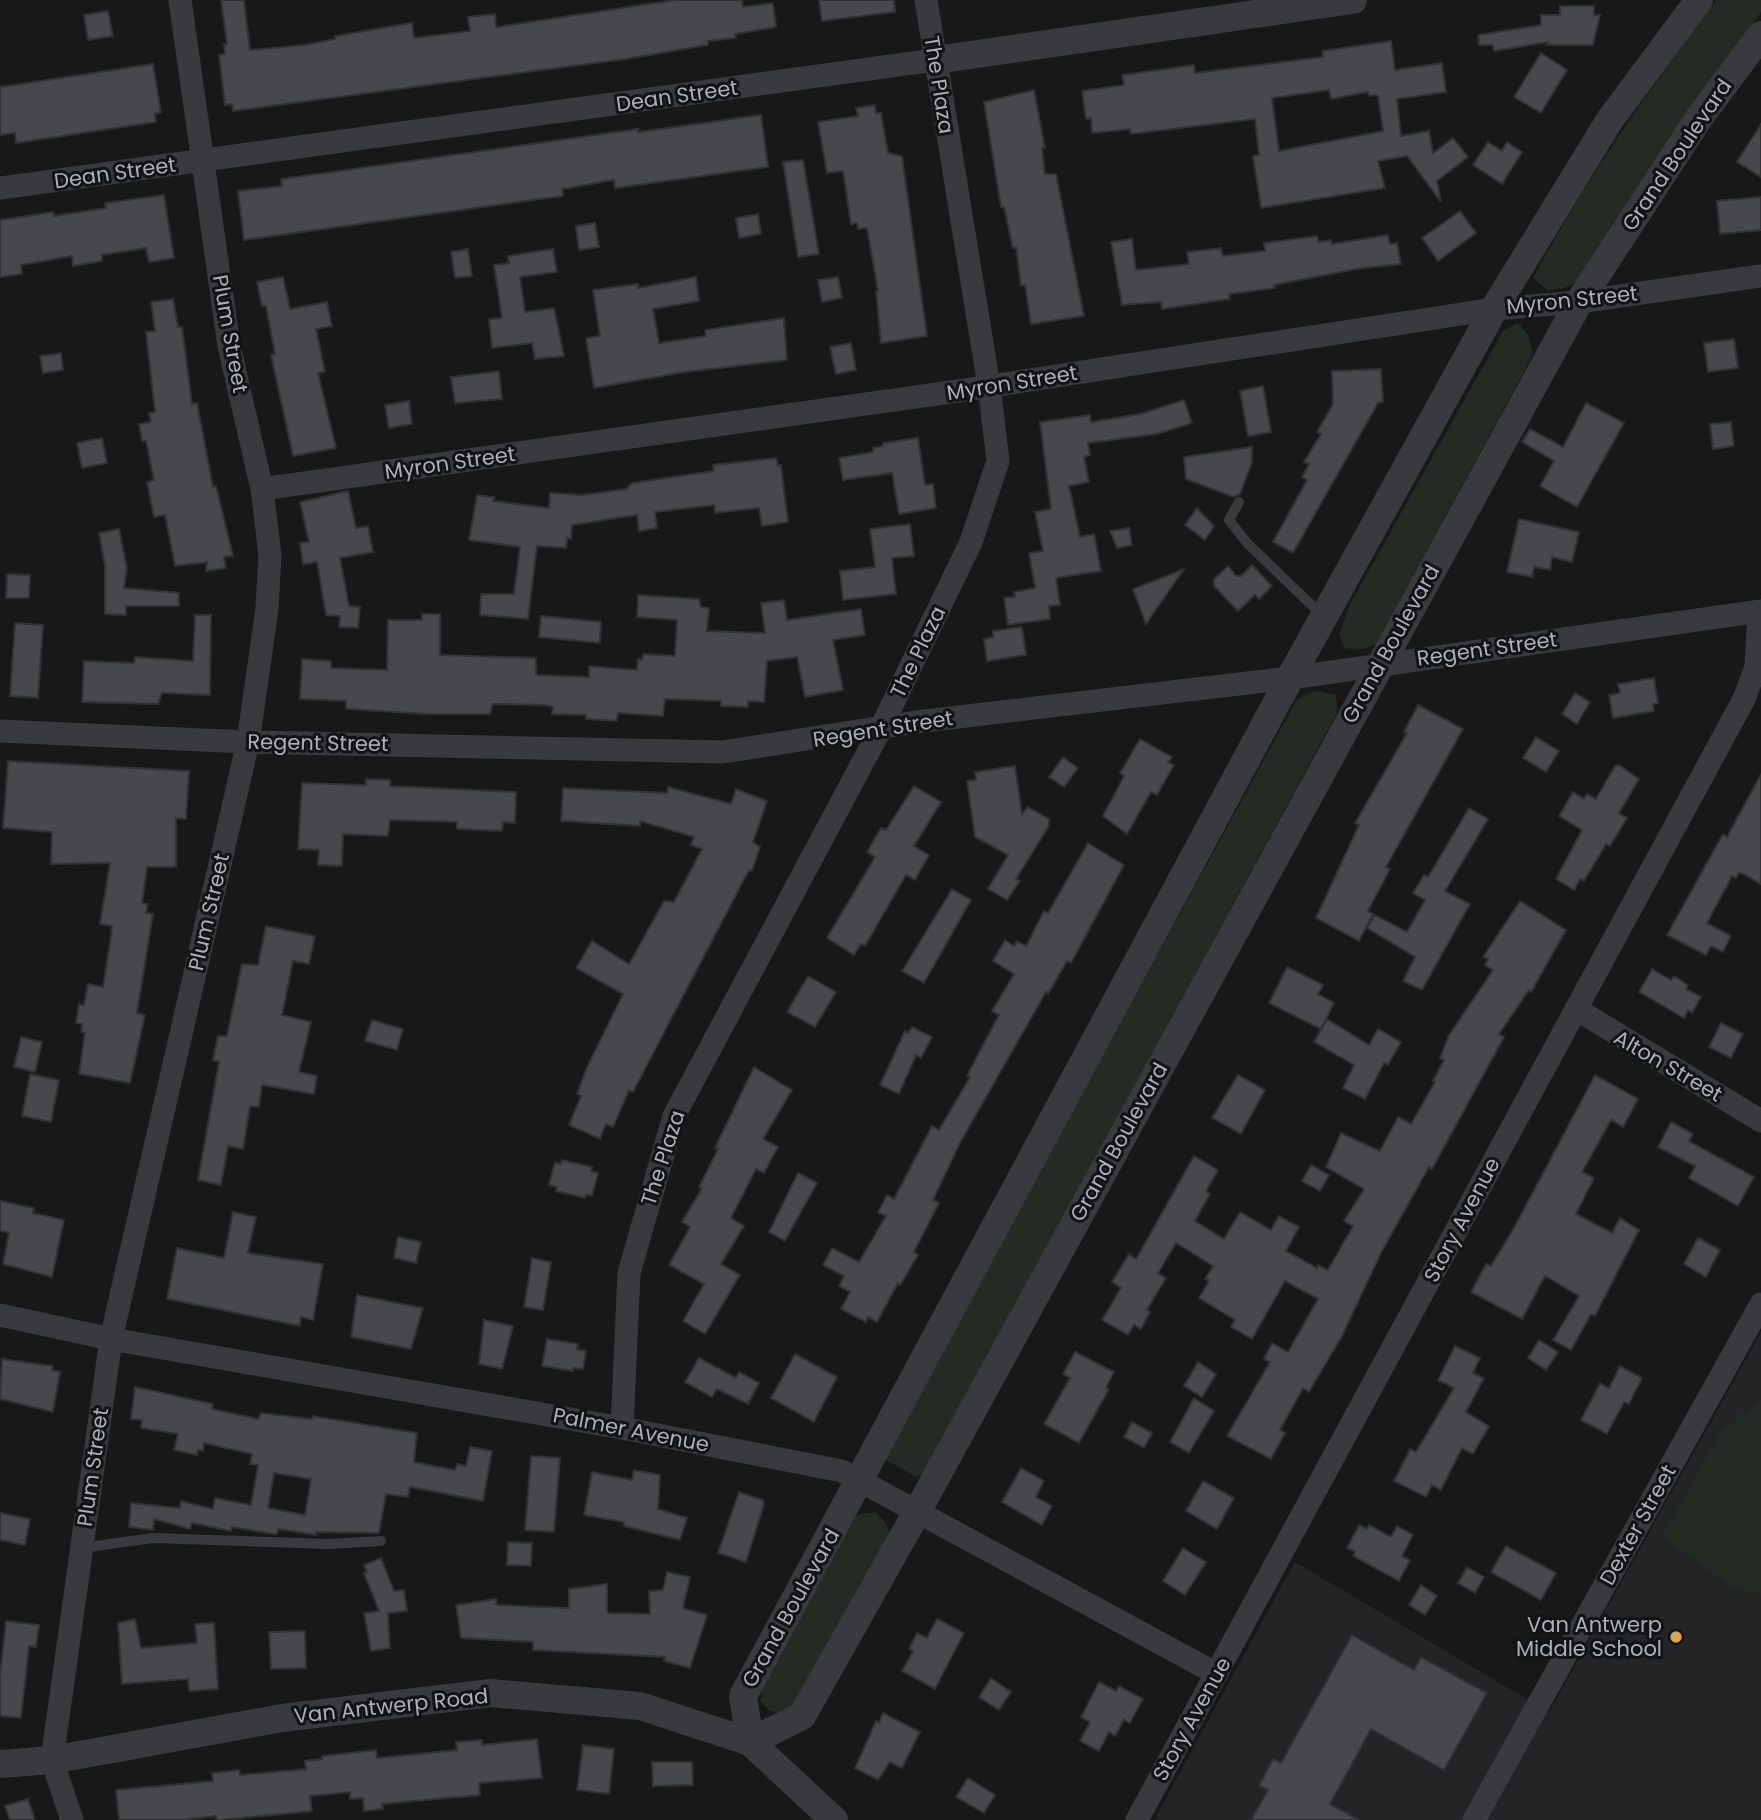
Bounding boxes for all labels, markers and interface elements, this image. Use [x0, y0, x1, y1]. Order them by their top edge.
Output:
street label: The Plaza [917, 34, 962, 136]
street label: Dean Street [614, 73, 740, 118]
street label: Grand Boulevard [1615, 73, 1738, 236]
street label: Dean Street [52, 150, 178, 195]
street label: Plum Street [206, 273, 255, 395]
street label: Myron Street [1505, 278, 1639, 321]
street label: Myron Street [945, 358, 1079, 407]
street label: Myron Street [383, 439, 517, 486]
street label: Grand Boulevard [1335, 559, 1446, 728]
street label: The Plaza [883, 601, 952, 702]
street label: Regent Street [1415, 624, 1559, 673]
street label: Regent Street [811, 703, 955, 754]
street label: Regent Street [247, 727, 389, 758]
street label: Plum Street [181, 850, 236, 973]
street label: Alton Street [1609, 1023, 1728, 1108]
street label: Grand Boulevard [1063, 1057, 1174, 1226]
street label: The Plaza [633, 1106, 692, 1209]
street label: Story Avenue [1416, 1152, 1507, 1287]
street label: Palmer Avenue [551, 1400, 712, 1459]
street label: Plum Street [70, 1406, 115, 1528]
street label: Dexter Street [1593, 1459, 1683, 1590]
street label: Grand Boulevard [735, 1523, 846, 1692]
place label: Van Antwerp Middle School [1516, 1610, 1662, 1663]
marker: Van Antwerp Middle School [1668, 1629, 1684, 1645]
street label: Story Avenue [1146, 1652, 1238, 1786]
street label: Van Antwerp Road [292, 1681, 490, 1730]

